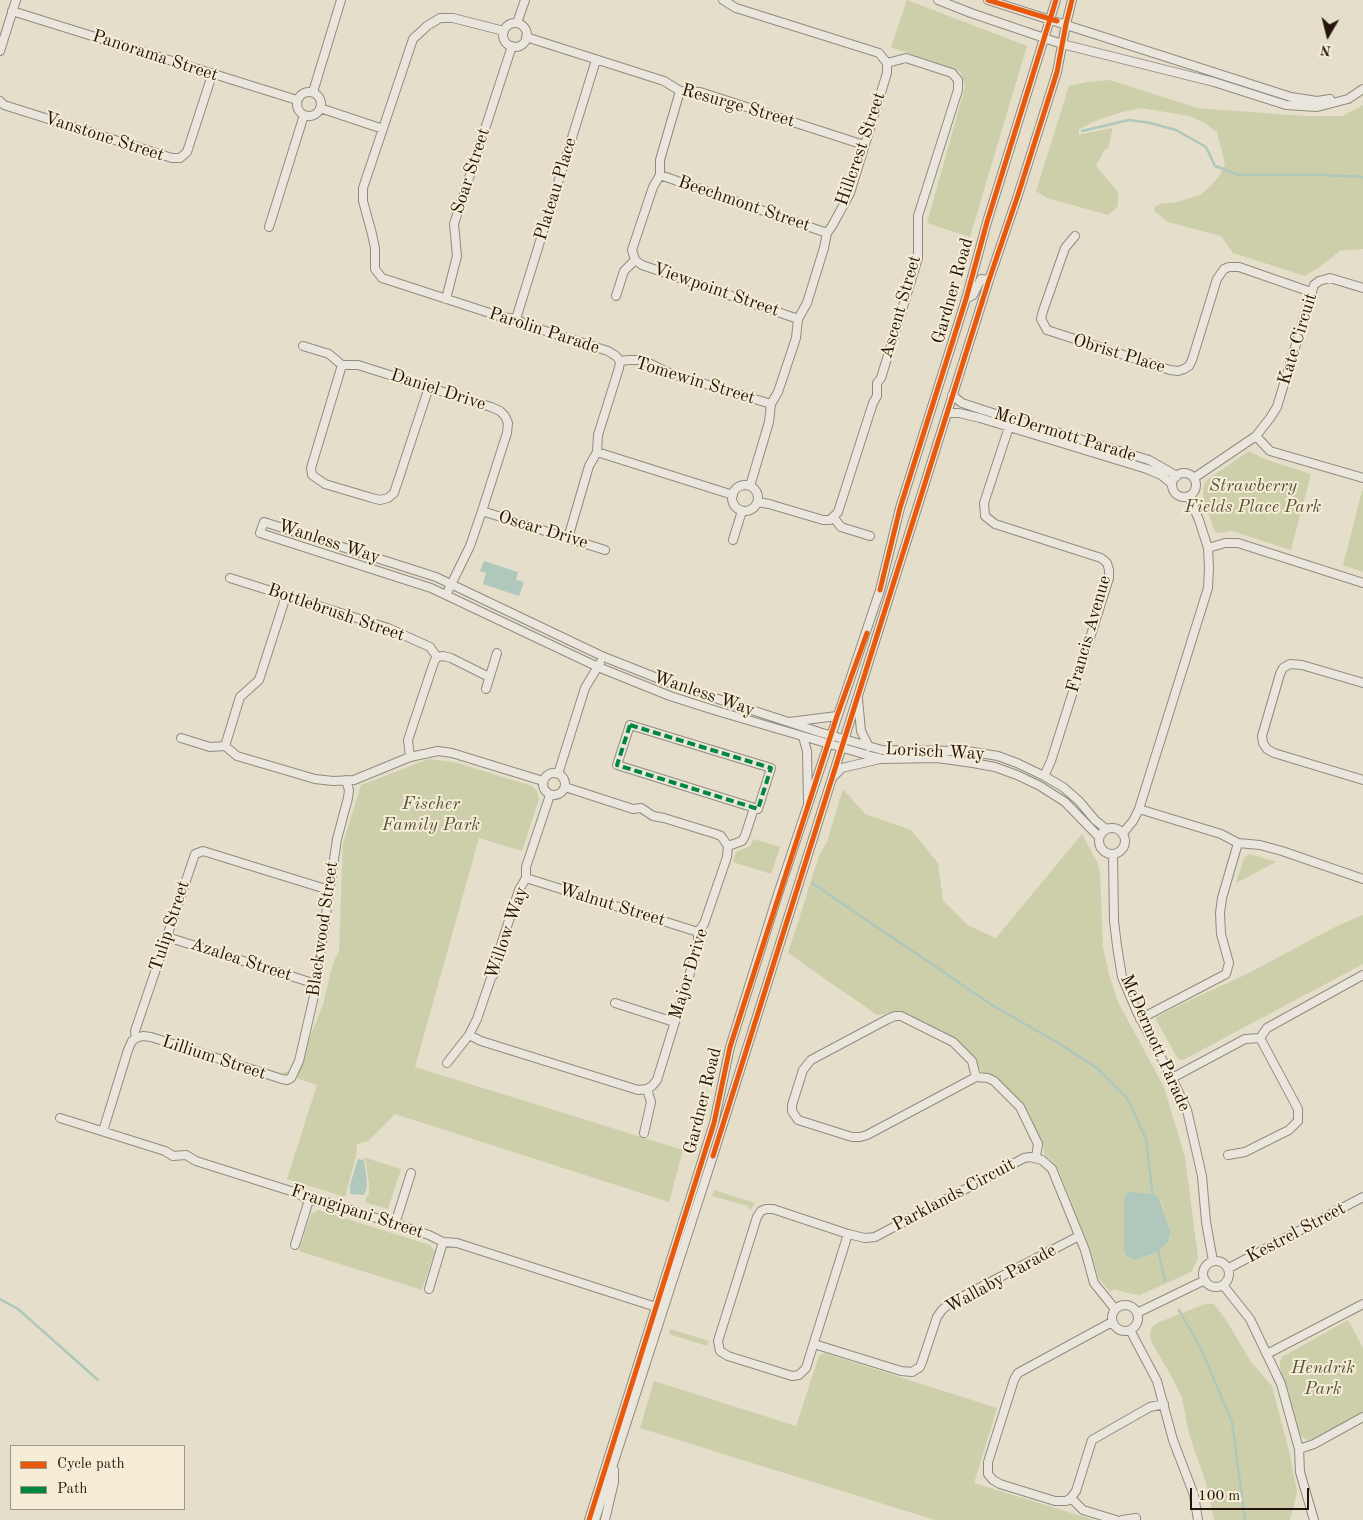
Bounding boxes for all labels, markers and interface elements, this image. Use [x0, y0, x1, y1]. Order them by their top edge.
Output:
north arrow [1303, 10, 1353, 60]
street label: Panorama Street [89, 25, 221, 87]
text: N [1320, 42, 1332, 58]
street label: Resurge Street [679, 80, 797, 132]
street label: Hillcrest Street [831, 89, 891, 209]
street label: Vanstone Street [41, 107, 167, 167]
street label: Soar Street [447, 125, 495, 217]
street label: Plateau Place [530, 135, 582, 243]
street label: Beechmont Street [675, 171, 813, 237]
street label: Gardner Road [928, 236, 978, 346]
street label: Ascent Street [876, 253, 926, 361]
street label: Viewpoint Street [650, 258, 782, 322]
street label: Kate Circuit [1274, 290, 1322, 388]
street label: Parolin Parade [486, 303, 602, 359]
street label: Obrist Place [1070, 330, 1168, 378]
street label: Tomewin Street [632, 352, 758, 410]
street label: Daniel Drive [388, 364, 488, 416]
street label: McDermott Parade [991, 403, 1139, 467]
park label: Strawberry Fields Place Park [1185, 475, 1321, 518]
street label: Oscar Drive [495, 506, 591, 554]
street label: Wanless Way [275, 515, 383, 569]
street label: Francis Avenue [1062, 573, 1116, 695]
street label: Bottlebrush Street [265, 579, 407, 647]
street label: Wanless Way [650, 667, 758, 721]
street label: Lorisch Way [885, 739, 985, 765]
park label: Fischer Family Park [382, 793, 480, 836]
street label: Blackwood Street [303, 860, 343, 998]
street label: Tulip Street [145, 878, 195, 974]
street label: Walnut Street [556, 879, 668, 931]
street label: Willow Way [481, 884, 533, 982]
street label: Major Drive [665, 926, 713, 1022]
street label: Azalea Street [188, 933, 294, 987]
street label: McDermott Parade [1115, 971, 1195, 1115]
street label: Lillium Street [159, 1031, 269, 1085]
street label: Gardner Road [679, 1045, 727, 1157]
street label: Parklands Circuit [889, 1154, 1019, 1236]
street label: Frangipani Street [288, 1180, 426, 1244]
street label: Kestrel Street [1243, 1198, 1349, 1268]
street label: Wallaby Parade [942, 1240, 1060, 1318]
park label: Hendrik Park [1291, 1357, 1355, 1400]
legend [10, 1445, 185, 1510]
text: Cycle path [57, 1457, 125, 1472]
scale bar [1193, 1478, 1312, 1510]
text: Path [57, 1482, 87, 1497]
text: 100 m [1198, 1489, 1240, 1504]

